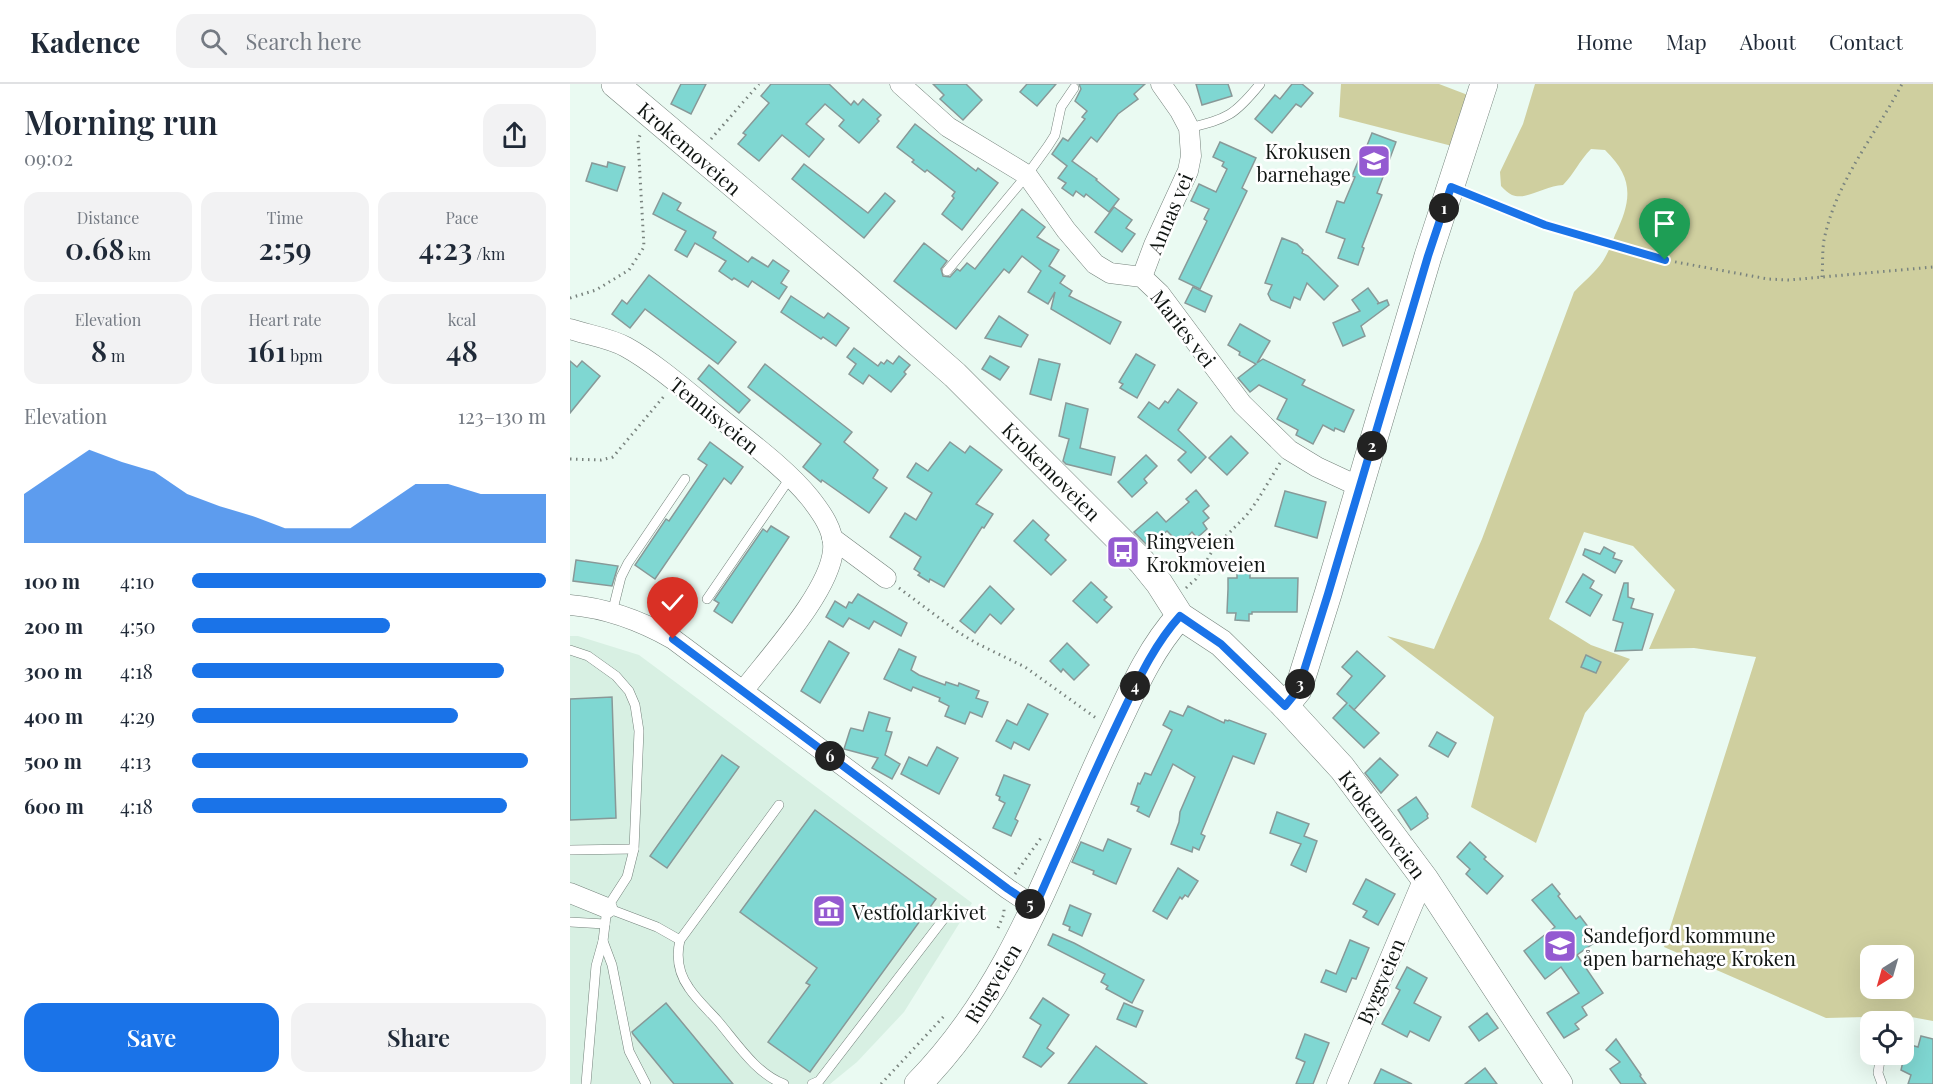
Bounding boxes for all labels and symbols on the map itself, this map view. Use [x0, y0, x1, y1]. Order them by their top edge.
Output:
street label: Krokemoveien [632, 95, 748, 201]
place label: Krokusen barnehage [1257, 137, 1351, 187]
school or university icon: Krokusen barnehage [1356, 143, 1392, 179]
street label: Annas vei [1139, 168, 1198, 259]
pin: 1 [1429, 193, 1459, 223]
pin [1639, 198, 1690, 260]
street label: Maries vei [1145, 284, 1223, 372]
street label: Tennisveien [665, 371, 766, 460]
street label: Krokemoveien [997, 416, 1107, 526]
pin: 2 [1357, 431, 1387, 461]
place label: Ringveien Krokmoveien [1146, 527, 1266, 577]
bus stop icon: Ringveien Krokmoveien [1105, 534, 1141, 570]
pin [647, 577, 698, 639]
pin: 3 [1285, 669, 1315, 699]
pin: 4 [1120, 671, 1150, 701]
pin: 6 [815, 741, 845, 771]
street label: Krokemoveien [1333, 764, 1433, 884]
pin: 5 [1015, 889, 1045, 919]
museum icon: Vestfoldarkivet [811, 893, 847, 929]
place label: Vestfoldarkivet [851, 898, 987, 925]
place label: Sandefjord kommune åpen barnehage Kroken [1583, 921, 1796, 971]
school or university icon: Sandefjord kommune åpen barnehage Kroken [1542, 928, 1578, 964]
street label: Byggveien [1350, 934, 1410, 1028]
street label: Ringveien [958, 938, 1026, 1028]
north arrow [1860, 945, 1914, 999]

